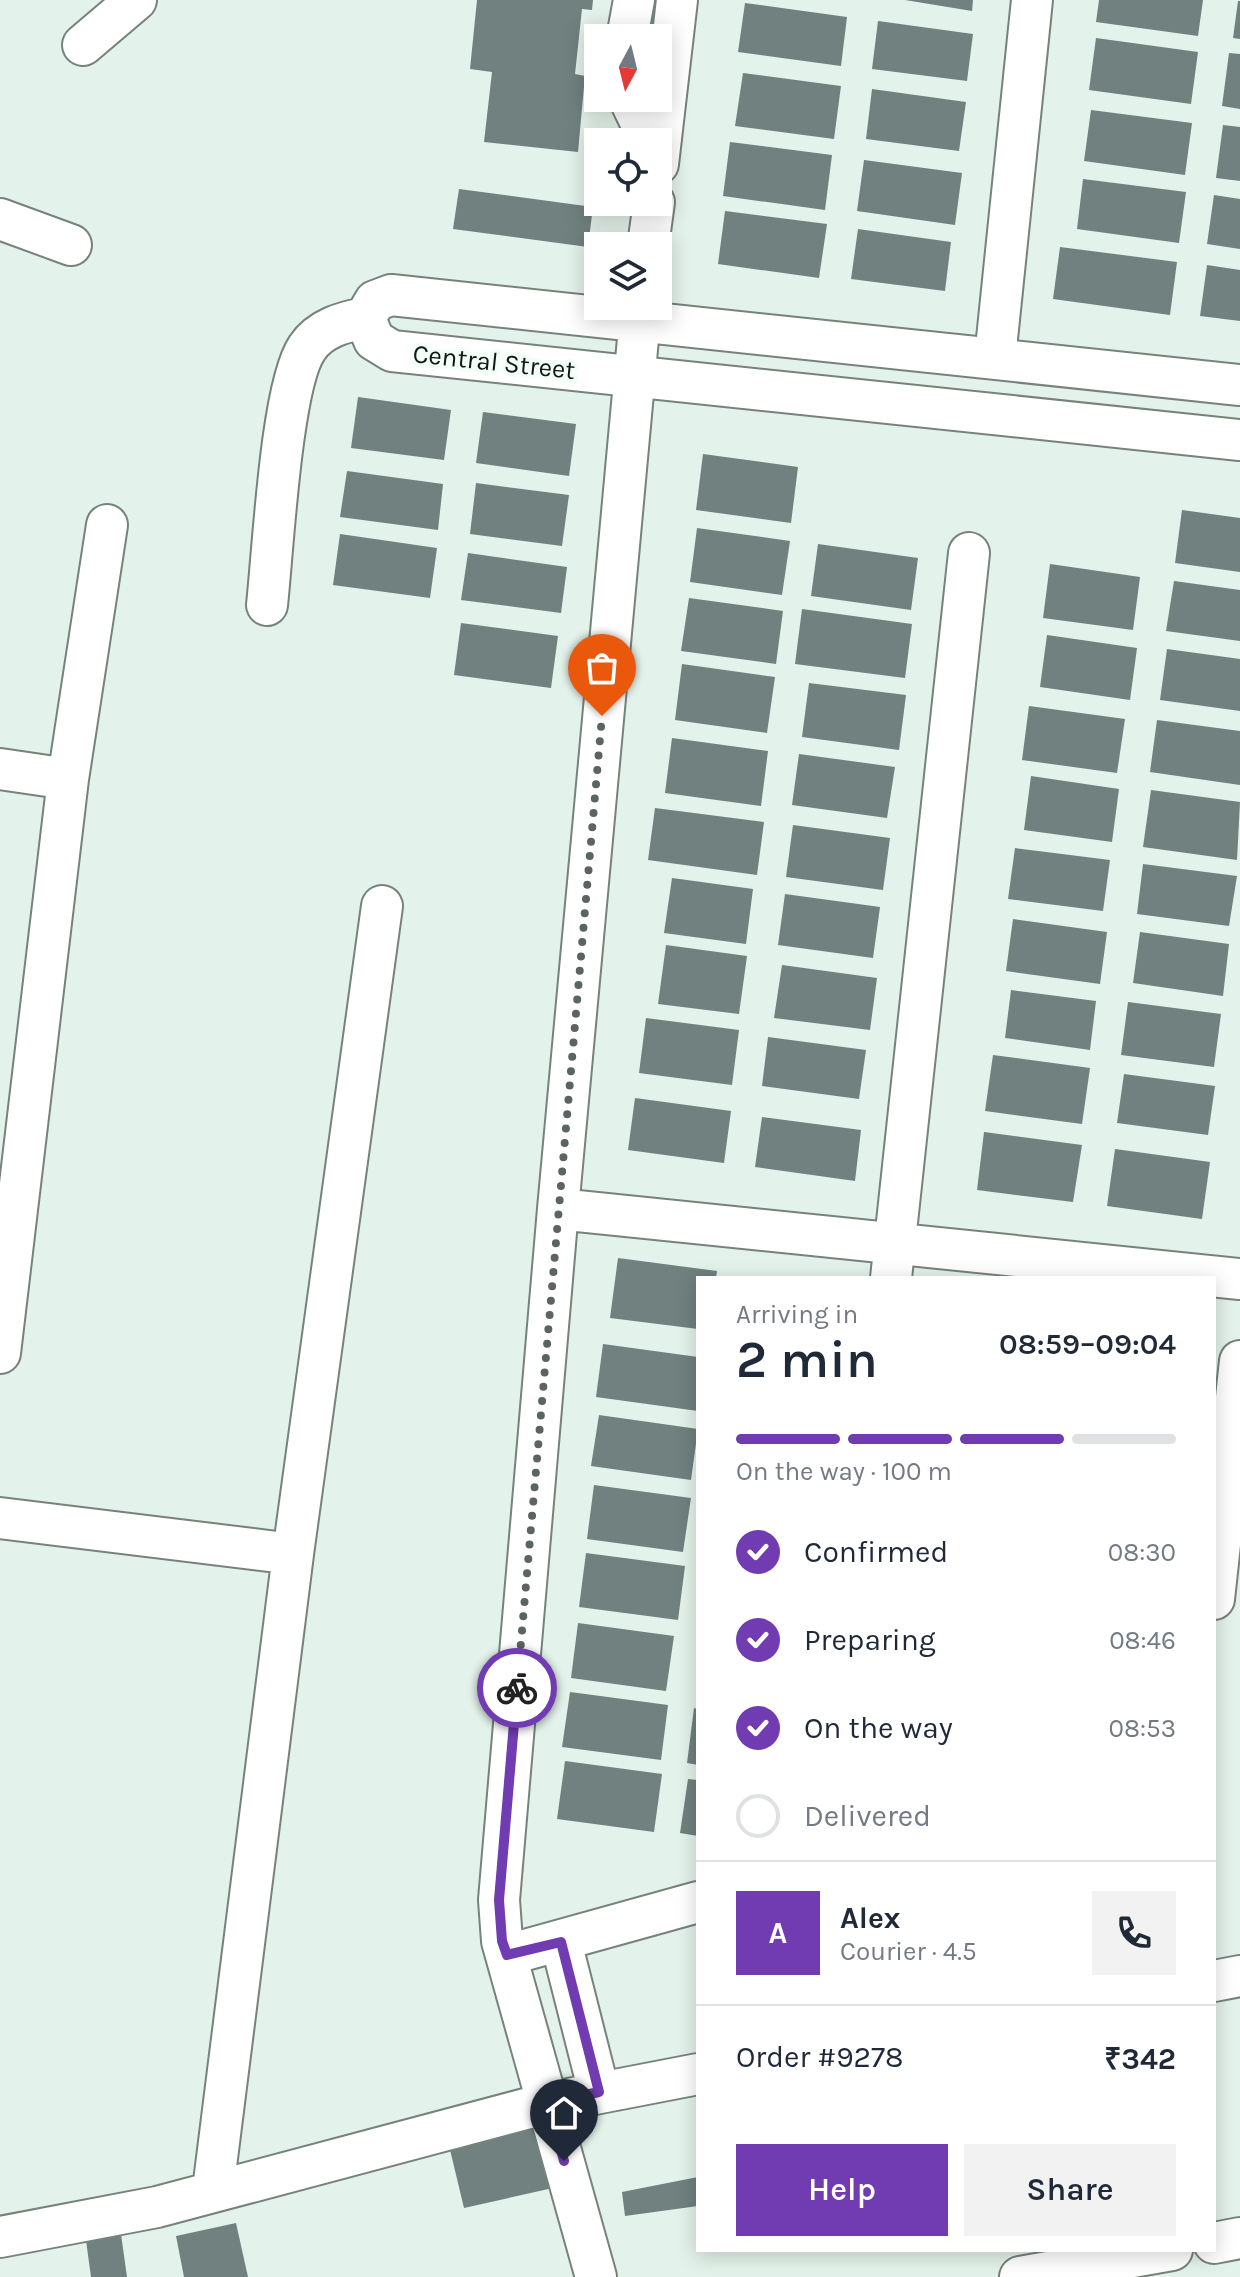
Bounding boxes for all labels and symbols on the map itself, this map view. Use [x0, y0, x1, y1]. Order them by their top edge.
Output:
north arrow [584, 24, 672, 112]
street label: Central Street [411, 338, 577, 386]
pin [568, 634, 636, 716]
courier [477, 1648, 557, 1728]
pin [530, 2079, 598, 2161]

